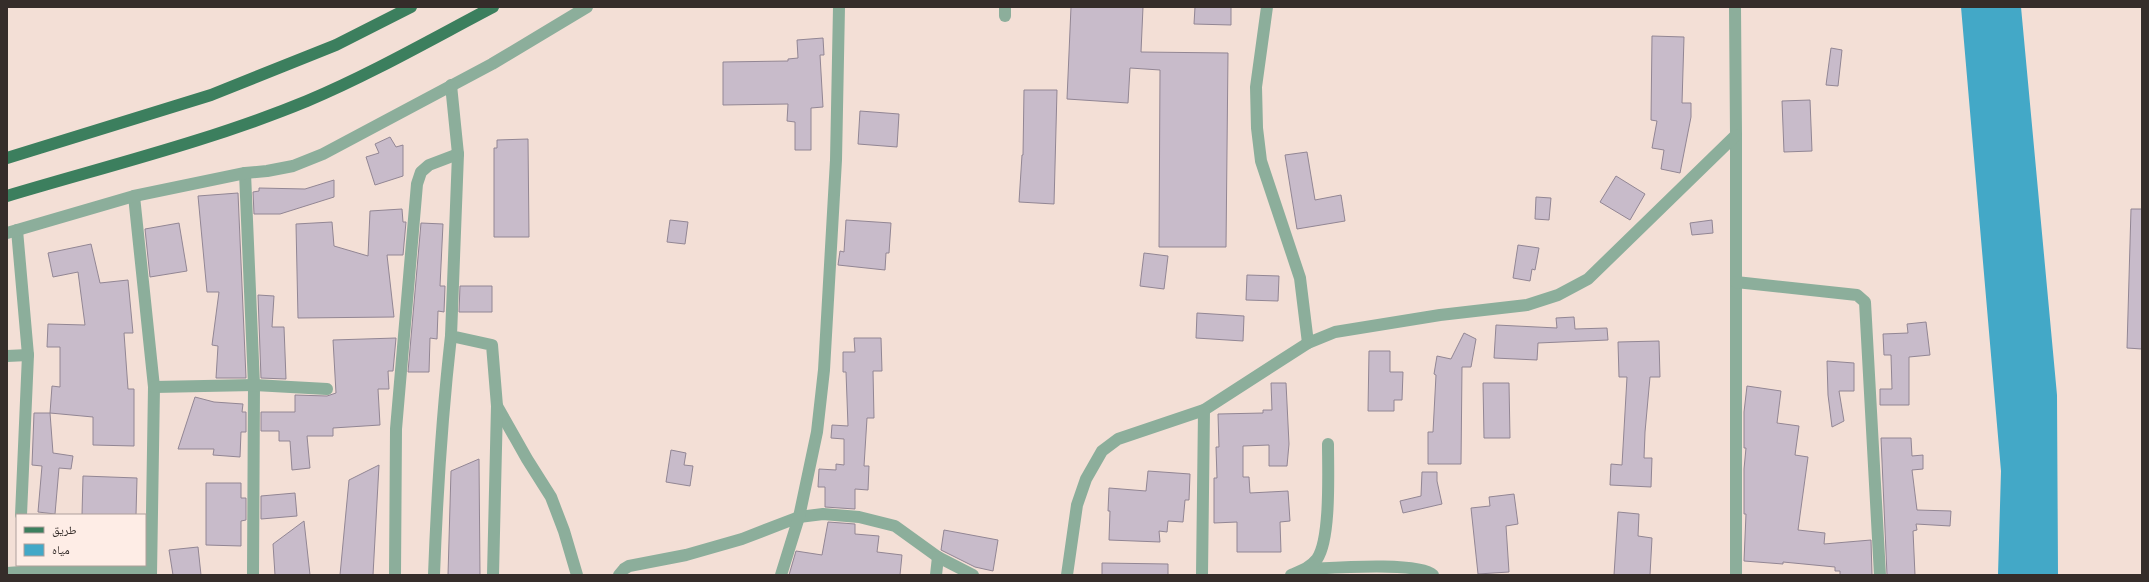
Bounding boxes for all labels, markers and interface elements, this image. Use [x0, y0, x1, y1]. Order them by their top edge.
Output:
legend [16, 514, 146, 566]
text: طريق [52, 522, 77, 538]
text: مياه [52, 542, 70, 558]

